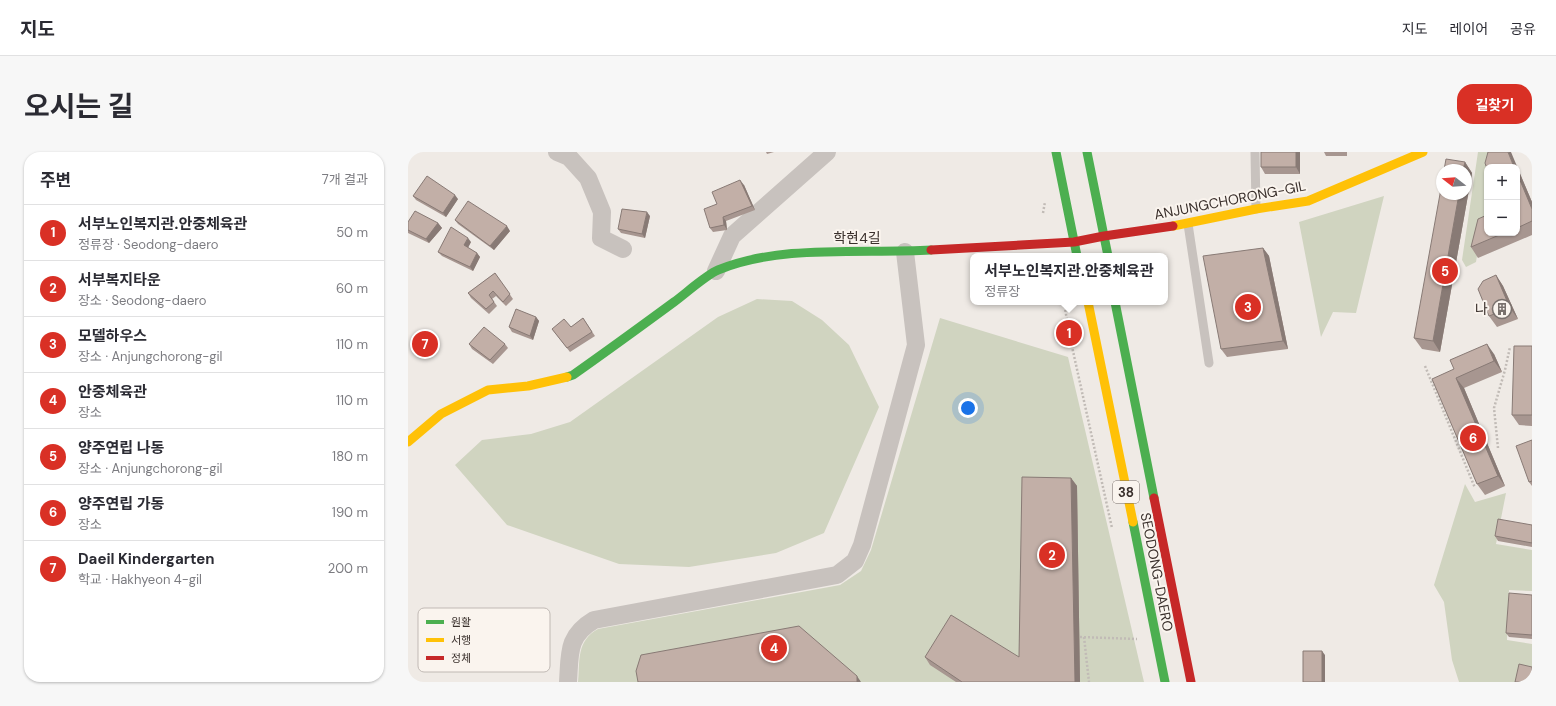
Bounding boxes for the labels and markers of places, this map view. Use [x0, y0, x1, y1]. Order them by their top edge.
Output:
pin: 5 [1432, 256, 1458, 286]
pin: 3 [1235, 292, 1261, 322]
building icon: 나 [1491, 298, 1513, 320]
place label: 나 [1475, 300, 1488, 318]
pin: 1 [1056, 318, 1082, 348]
pin: 7 [412, 329, 438, 359]
pin: 6 [1460, 423, 1486, 453]
pin: 2 [1039, 540, 1065, 570]
pin: 4 [761, 633, 787, 663]

